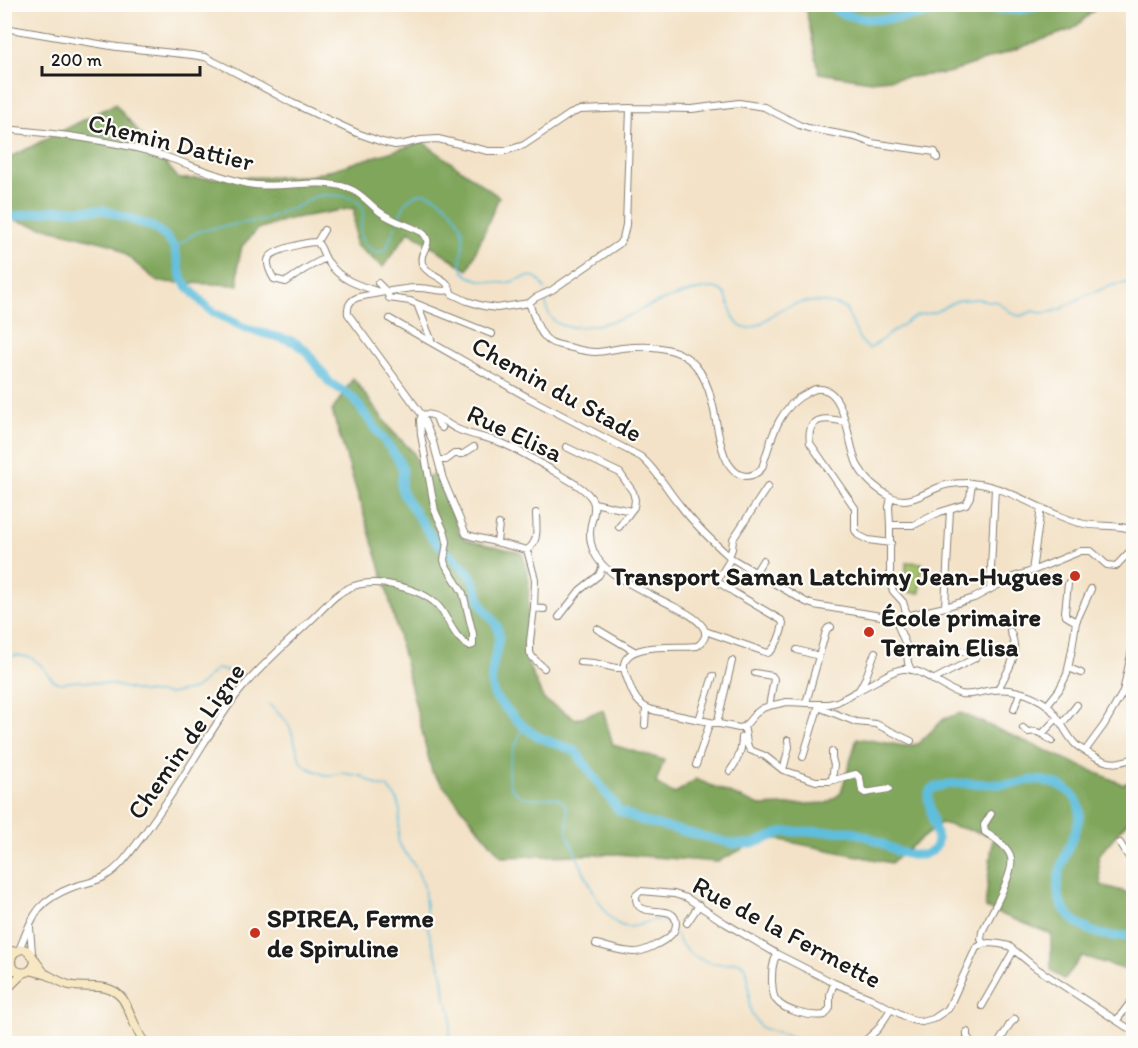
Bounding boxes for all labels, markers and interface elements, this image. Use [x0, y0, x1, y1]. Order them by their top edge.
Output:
scale bar [42, 39, 200, 77]
text: 200 m [51, 49, 102, 71]
street label: Chemin Dattier [85, 106, 258, 178]
street label: Chemin du Stade [466, 329, 648, 449]
street label: Rue Elisa [462, 397, 568, 469]
place label: Transport Saman Latchimy Jean-Hugues [610, 560, 1063, 592]
marker: Transport Saman Latchimy Jean-Hugues [1068, 569, 1082, 583]
place label: École primaire Terrain Elisa [880, 601, 1041, 663]
marker: École primaire Terrain Elisa [862, 625, 876, 639]
street label: Chemin de Ligne [120, 656, 252, 826]
street label: Rue de la Fermette [687, 869, 887, 995]
place label: SPIREA, Ferme de Spiruline [267, 902, 434, 964]
marker: SPIREA, Ferme de Spiruline [248, 926, 262, 940]

